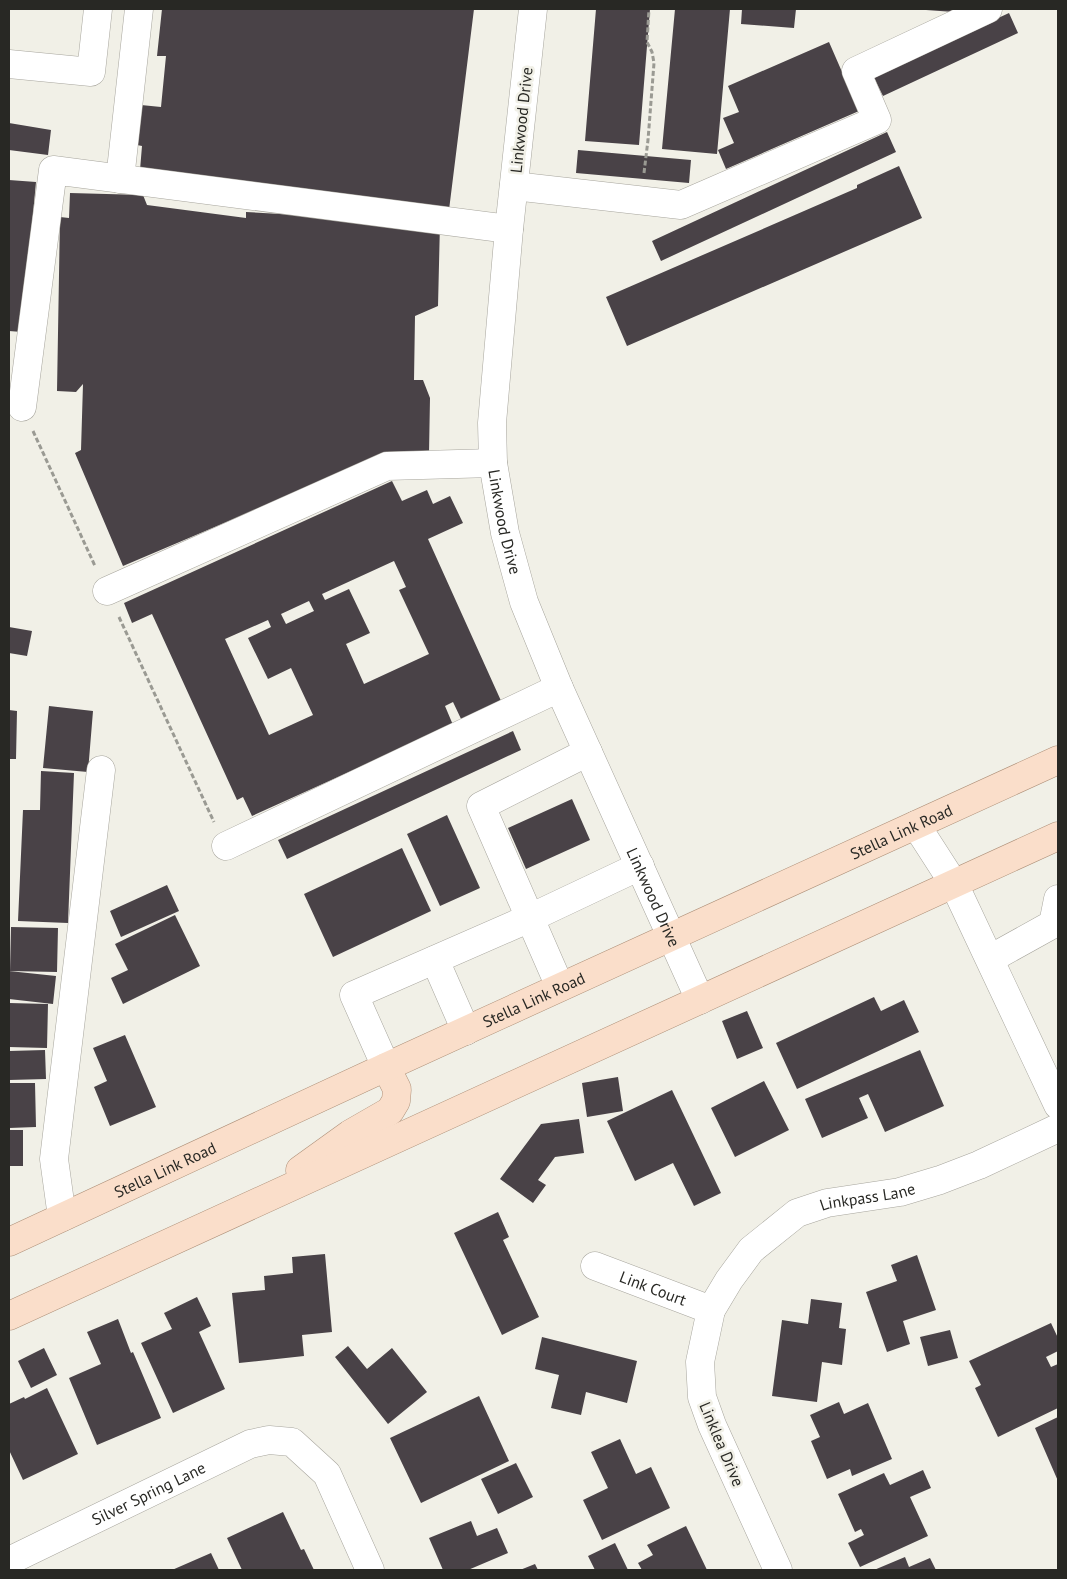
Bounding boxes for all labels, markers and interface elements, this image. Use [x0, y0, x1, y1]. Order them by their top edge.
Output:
street label: Linkwood Drive [505, 66, 537, 174]
street label: Linkwood Drive [484, 468, 526, 576]
street label: Stella Link Road [847, 800, 955, 864]
street label: Linkwood Drive [622, 844, 685, 950]
street label: Stella Link Road [479, 968, 588, 1032]
street label: Stella Link Road [111, 1137, 219, 1202]
street label: Linkpass Lane [817, 1178, 917, 1215]
street label: Link Court [617, 1266, 690, 1310]
street label: Linklea Drive [695, 1399, 749, 1489]
street label: Silver Spring Lane [88, 1457, 209, 1529]

